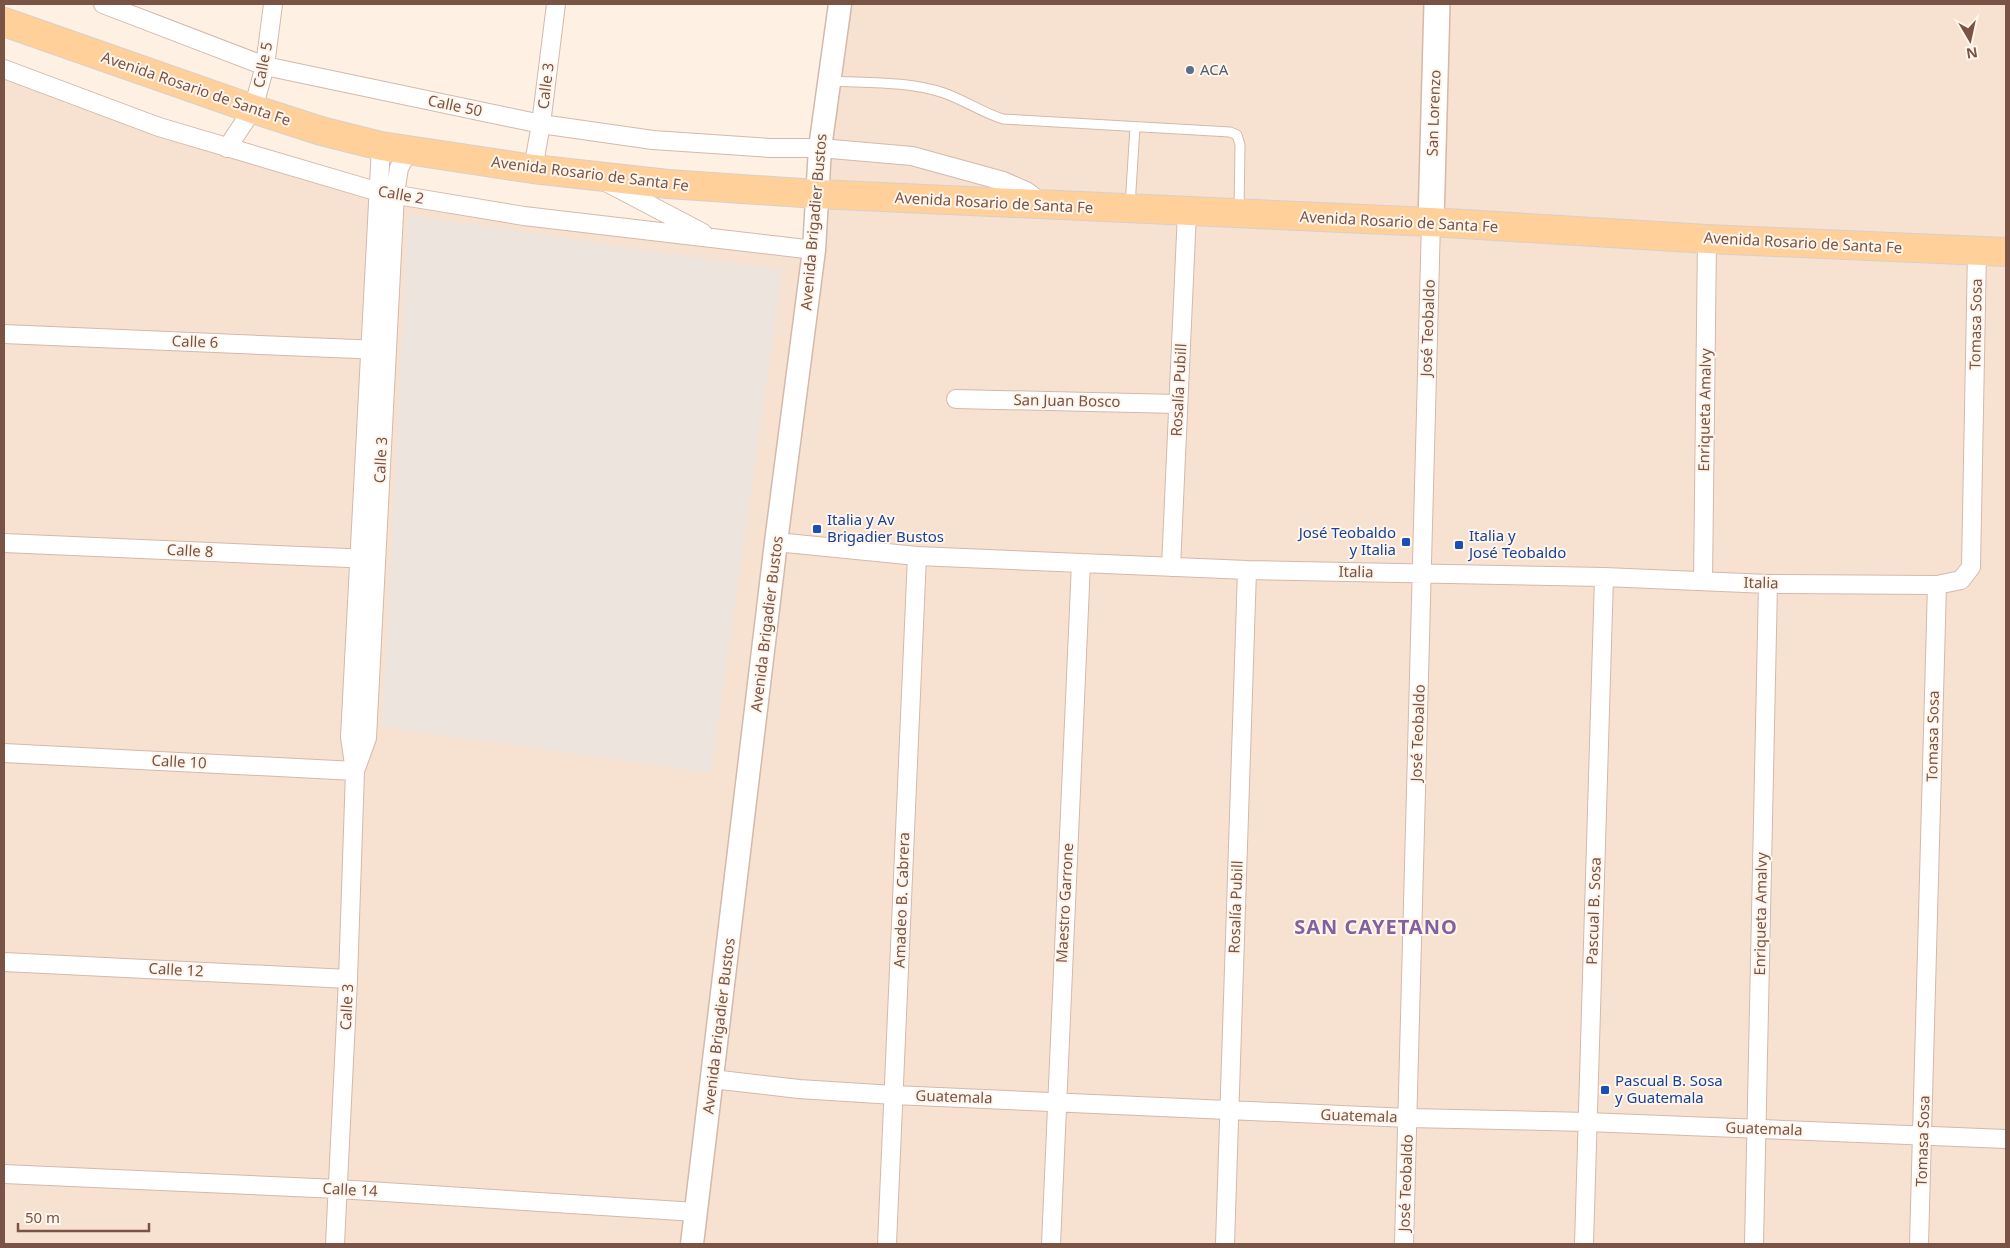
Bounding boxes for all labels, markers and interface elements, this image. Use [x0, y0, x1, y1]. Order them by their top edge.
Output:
north arrow [1945, 15, 1995, 65]
street label: Calle 5 [248, 40, 276, 90]
text: N [1965, 43, 1979, 64]
street label: Avenida Rosario de Santa Fe [99, 46, 294, 130]
place label: ACA [1200, 59, 1229, 79]
street label: Calle 3 [532, 62, 558, 110]
marker: ACA [1184, 64, 1196, 76]
street label: San Lorenzo [1421, 69, 1445, 157]
street label: Calle 50 [426, 90, 484, 121]
street label: Avenida Brigadier Bustos [795, 133, 831, 311]
street label: Avenida Rosario de Santa Fe [490, 151, 690, 195]
street label: Calle 2 [377, 180, 426, 208]
street label: Avenida Rosario de Santa Fe [894, 187, 1094, 217]
street label: Avenida Rosario de Santa Fe [1299, 206, 1499, 236]
street label: Avenida Rosario de Santa Fe [1703, 227, 1903, 257]
street label: Tomasa Sosa [1964, 278, 1986, 370]
street label: José Teobaldo [1415, 279, 1439, 379]
street label: Calle 6 [171, 330, 219, 352]
street label: Rosalía Pubill [1166, 343, 1190, 437]
street label: Enriqueta Amalvy [1693, 348, 1715, 472]
street label: San Juan Bosco [1013, 389, 1121, 411]
street label: Calle 3 [369, 436, 391, 484]
place label: Italia y Av Brigadier Bustos [827, 509, 944, 546]
place label: José Teobaldo y Italia [1297, 522, 1396, 559]
marker: Italia y Av Brigadier Bustos [811, 523, 823, 535]
place label: Italia y José Teobaldo [1467, 525, 1566, 562]
street label: Avenida Brigadier Bustos [745, 535, 787, 713]
marker: José Teobaldo y Italia [1400, 536, 1412, 548]
street label: Calle 8 [166, 539, 214, 561]
marker: Italia y José Teobaldo [1453, 539, 1465, 551]
street label: Italia [1338, 561, 1374, 581]
street label: Italia [1743, 572, 1779, 592]
street label: José Teobaldo [1405, 684, 1429, 784]
street label: Tomasa Sosa [1921, 690, 1943, 782]
street label: Calle 10 [151, 750, 207, 772]
street label: Amadeo B. Cabrera [889, 832, 913, 968]
street label: Maestro Garrone [1051, 842, 1077, 963]
street label: Enriqueta Amalvy [1749, 852, 1771, 976]
street label: Pascual B. Sosa [1581, 857, 1605, 965]
street label: Rosalía Pubill [1223, 860, 1247, 954]
district label: SAN CAYETANO [1294, 913, 1458, 940]
street label: Avenida Brigadier Bustos [697, 937, 739, 1115]
street label: Calle 12 [148, 958, 204, 980]
street label: Calle 3 [335, 983, 357, 1031]
place label: Pascual B. Sosa y Guatemala [1615, 1070, 1723, 1107]
marker: Pascual B. Sosa y Guatemala [1599, 1084, 1611, 1096]
street label: Guatemala [915, 1085, 993, 1107]
street label: Tomasa Sosa [1910, 1095, 1934, 1187]
street label: Guatemala [1320, 1104, 1398, 1126]
street label: Guatemala [1725, 1117, 1803, 1139]
street label: José Teobaldo [1393, 1134, 1417, 1234]
street label: Calle 14 [322, 1178, 379, 1200]
scale bar [18, 1200, 149, 1232]
text: 50 m [25, 1207, 60, 1227]

